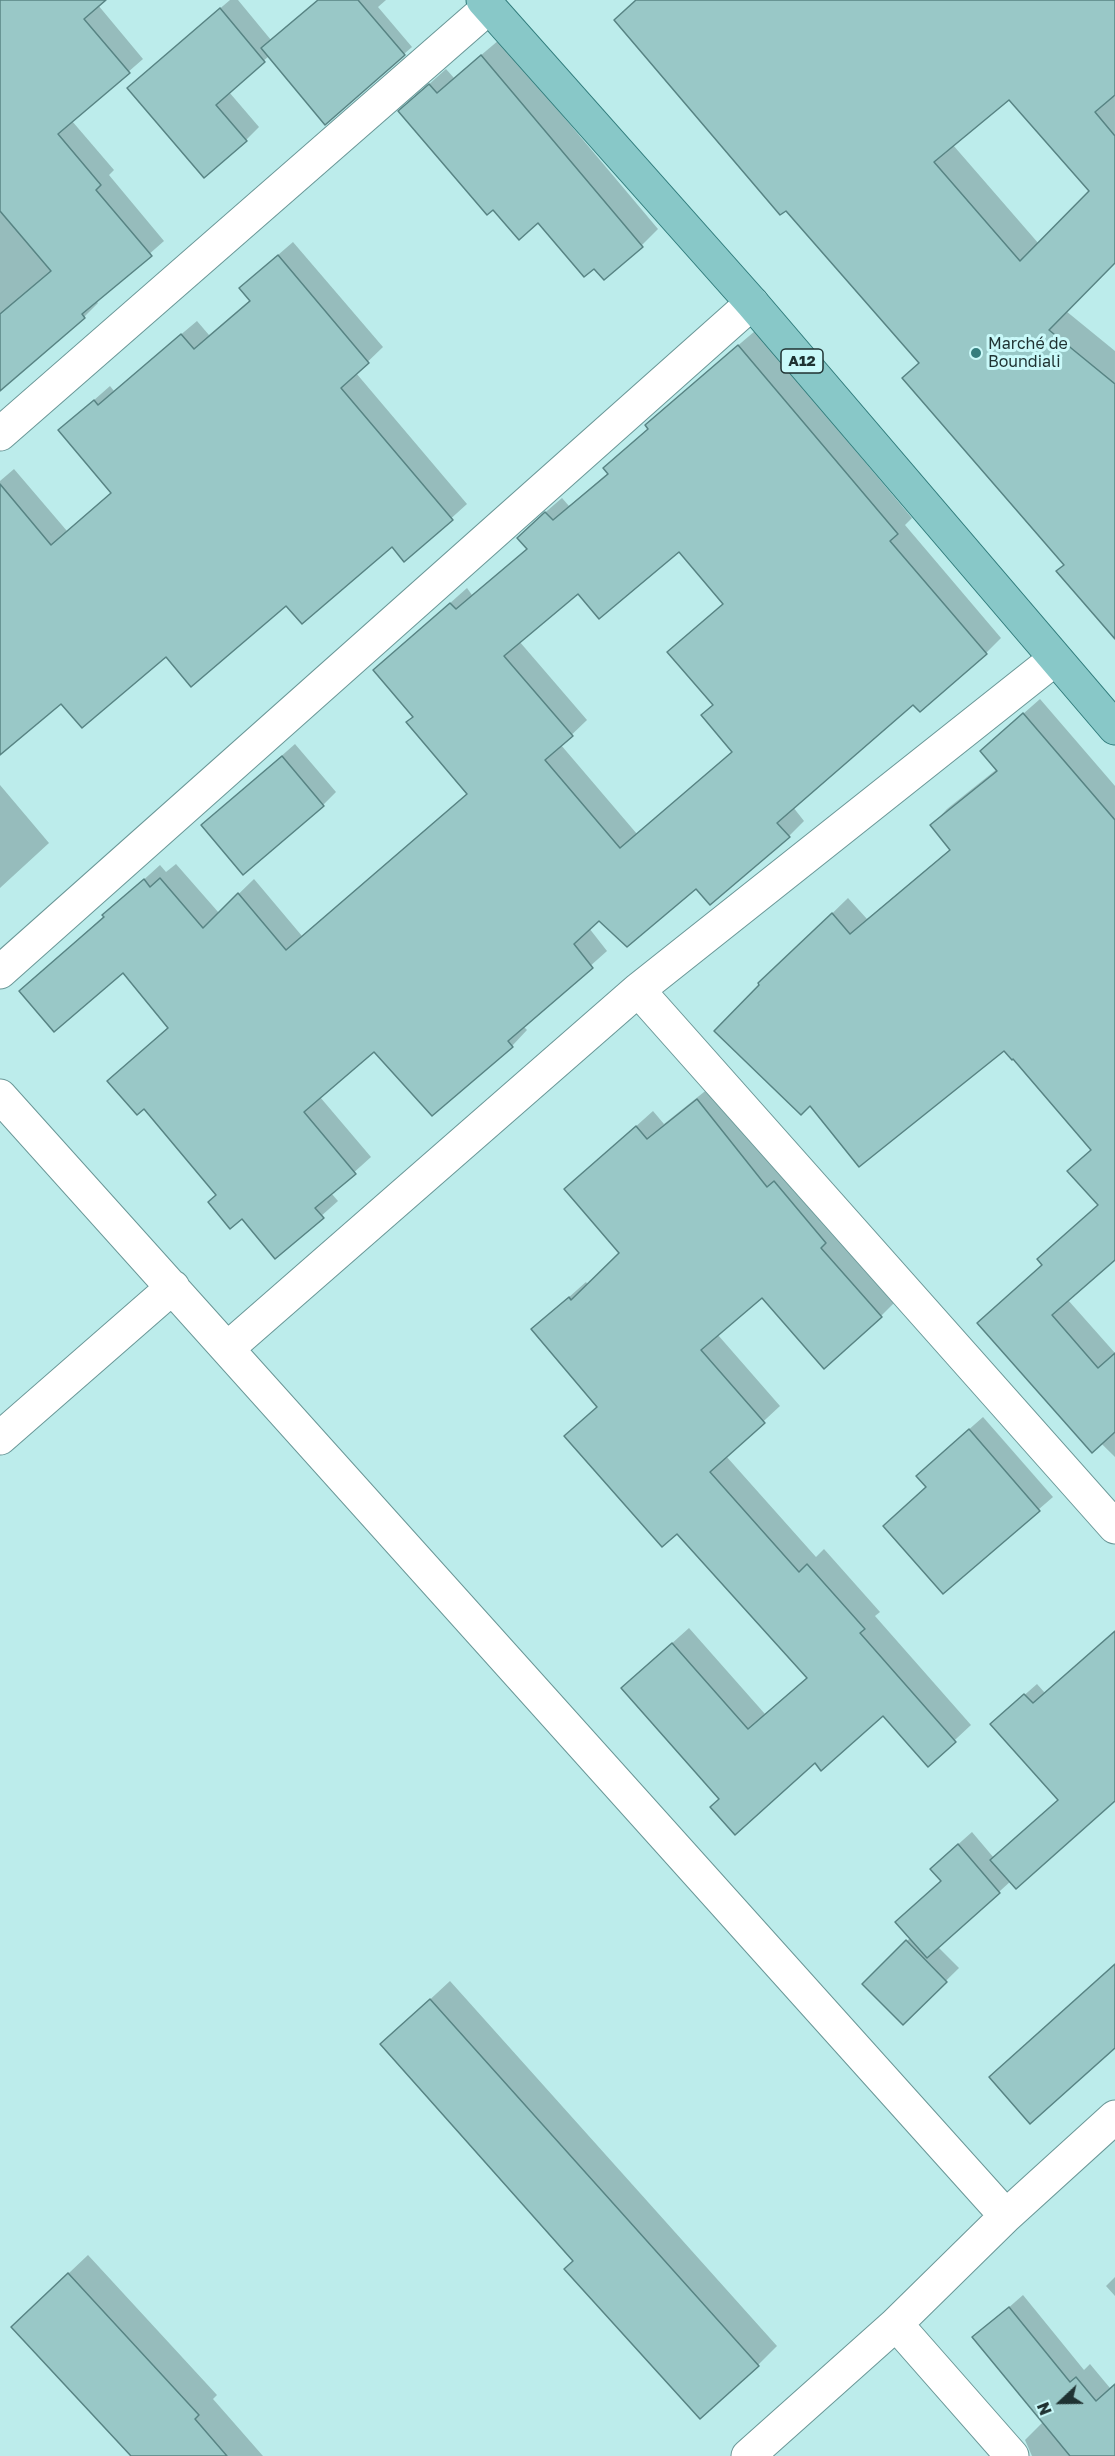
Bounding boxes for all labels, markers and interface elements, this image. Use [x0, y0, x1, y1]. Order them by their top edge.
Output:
place label: Marché de Boundiali [988, 334, 1068, 372]
marker: Marché de Boundiali [969, 346, 983, 360]
road number: A12 [781, 349, 823, 373]
north arrow [1031, 2372, 1091, 2432]
text: N [1033, 2399, 1056, 2418]

